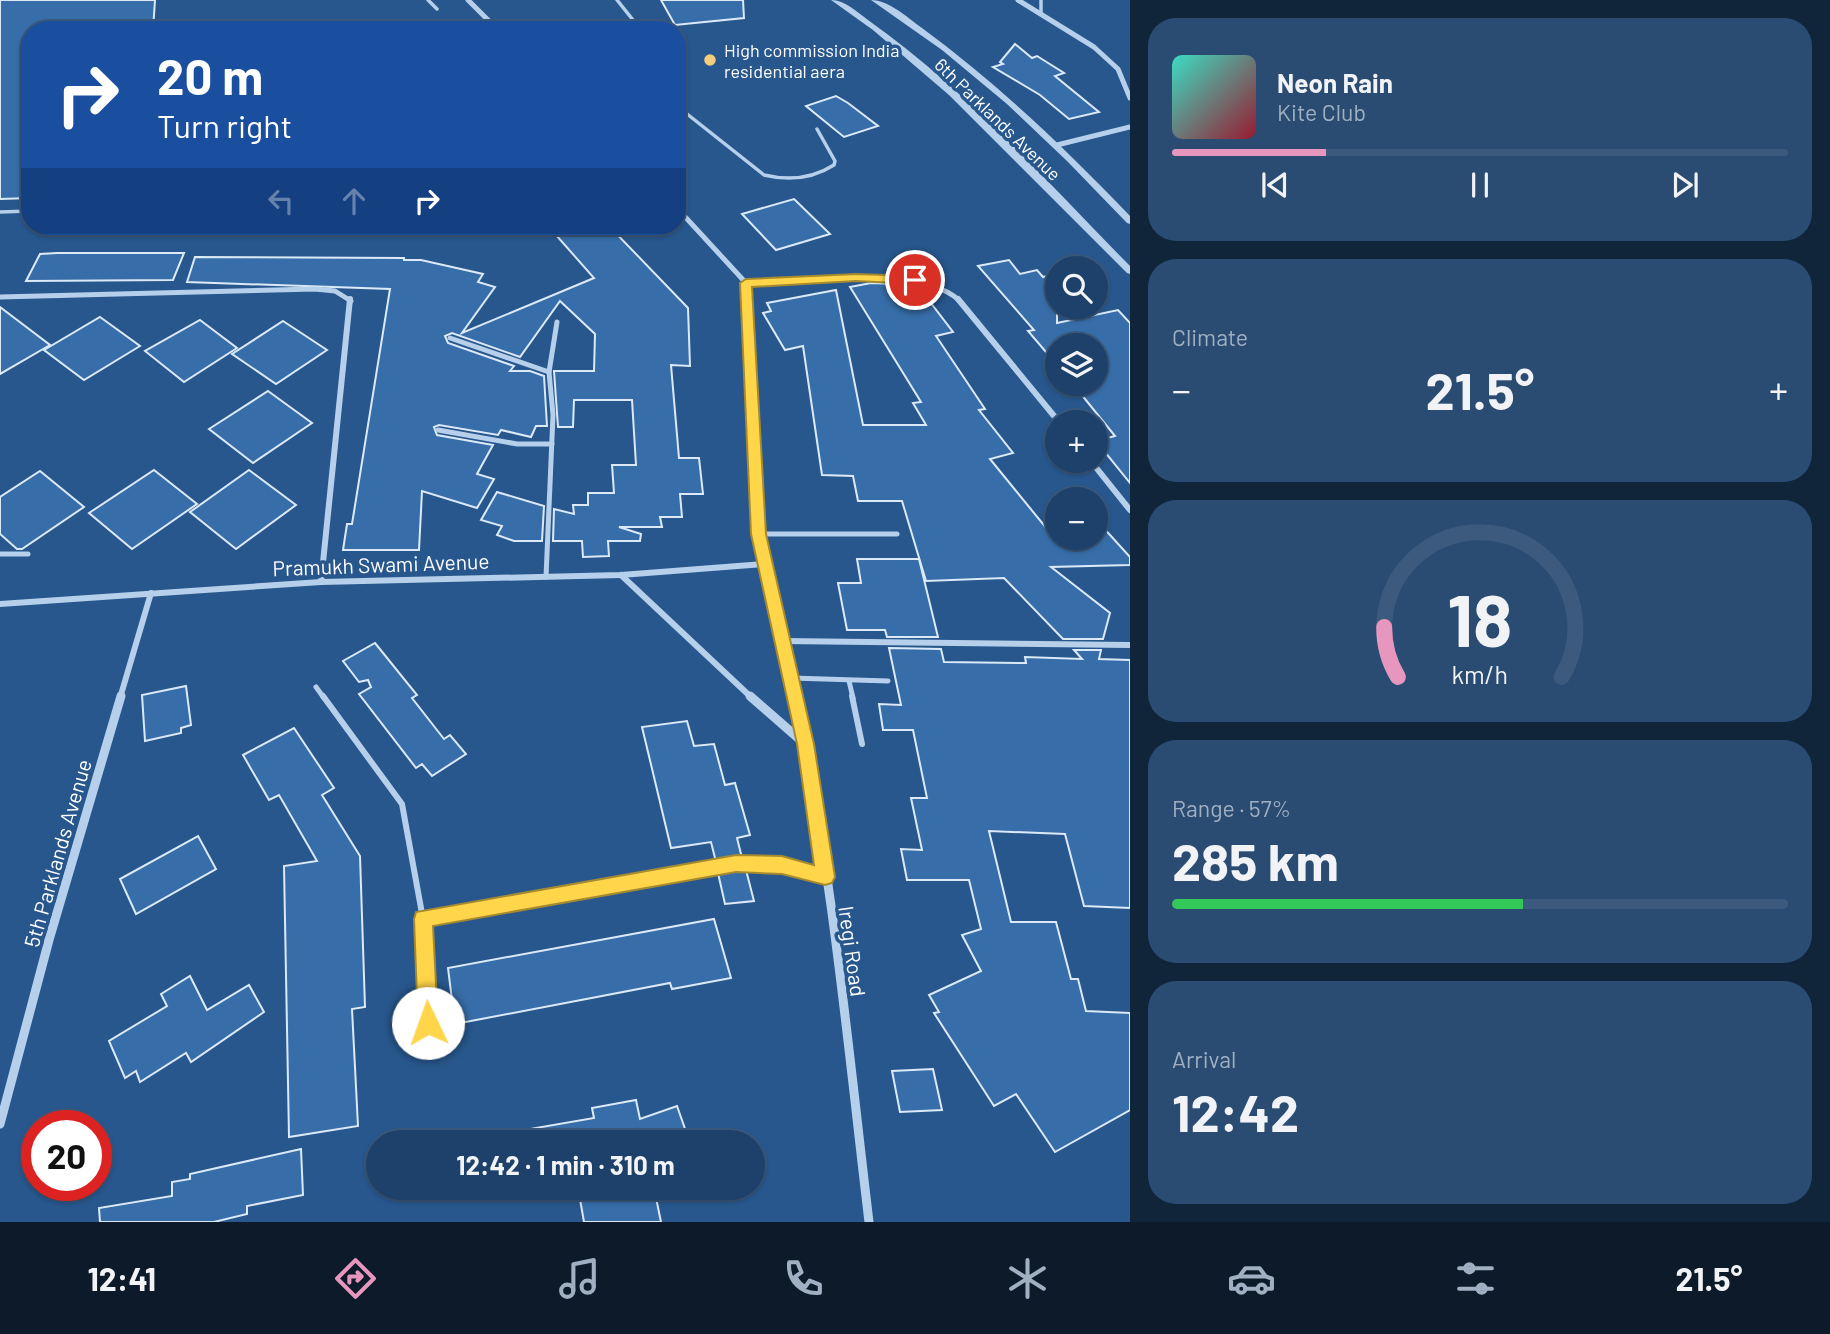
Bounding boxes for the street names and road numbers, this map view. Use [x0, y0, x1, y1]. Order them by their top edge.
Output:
street label: 6th Parklands Avenue [930, 53, 1066, 185]
street label: Pramukh Swami Avenue [272, 548, 490, 580]
street label: 5th Parklands Avenue [18, 756, 96, 950]
street label: Iregi Road [834, 904, 872, 998]

